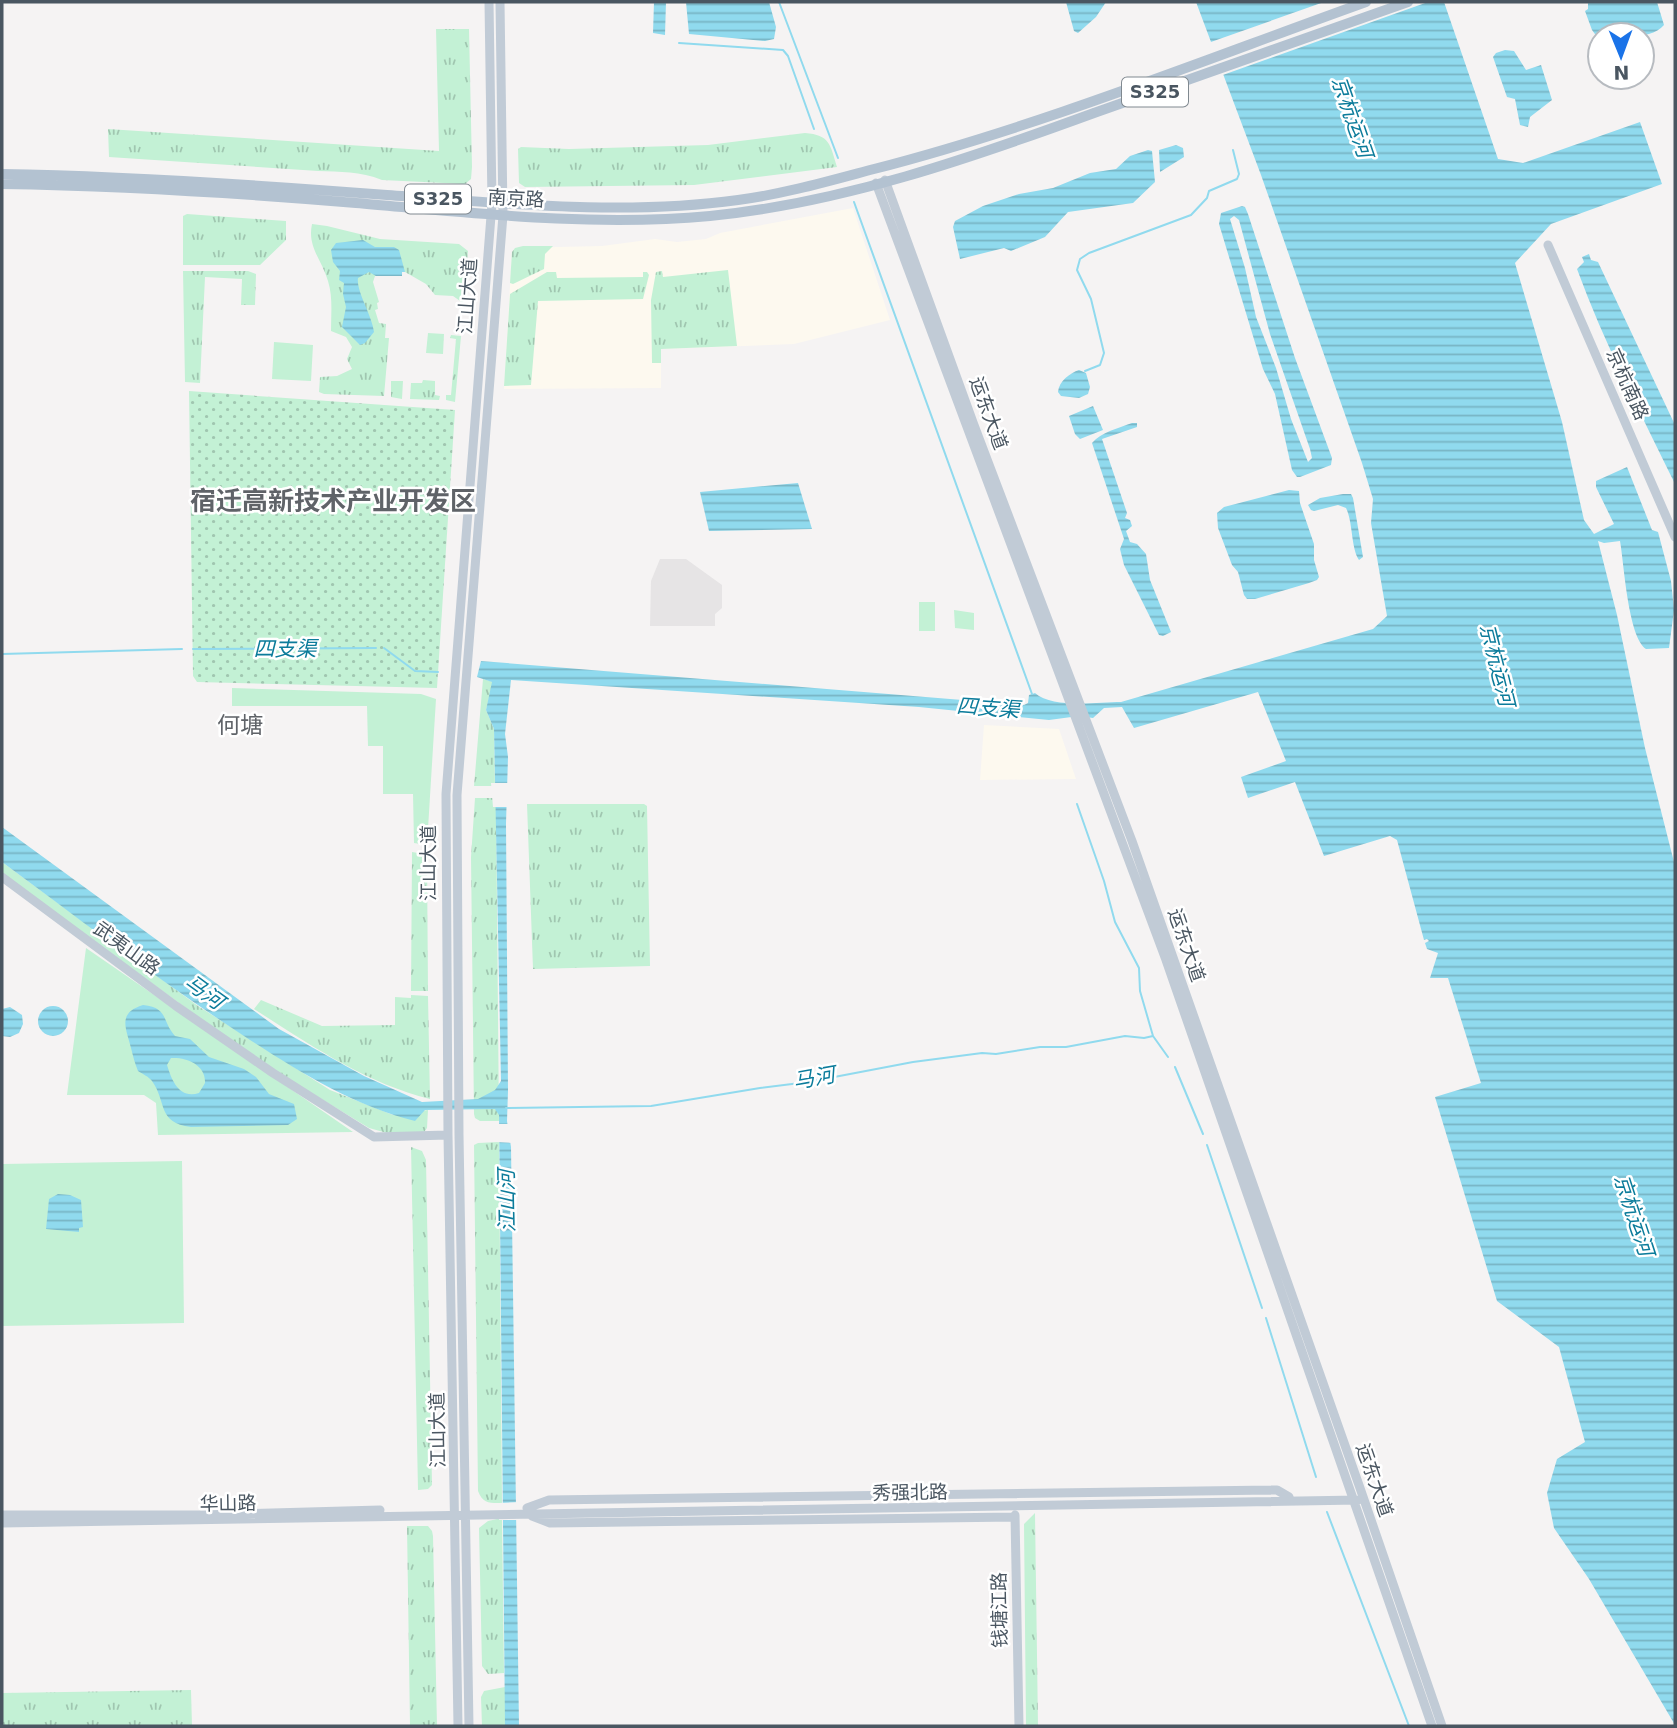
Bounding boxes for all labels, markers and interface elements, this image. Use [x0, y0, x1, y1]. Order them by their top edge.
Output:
north arrow [1586, 21, 1656, 91]
text: N [1613, 62, 1629, 84]
water label: 京杭运河 [1327, 73, 1378, 164]
road number: S325 [1122, 78, 1188, 106]
road number: S325 [405, 184, 471, 214]
street label: 南京路 [487, 186, 545, 210]
street label: 江山大道 [453, 257, 481, 335]
street label: 京杭南路 [1602, 345, 1654, 423]
street label: 运东大道 [966, 374, 1012, 452]
district label: 宿迁高新技术产业开发区 [190, 486, 476, 516]
water label: 京杭运河 [1475, 621, 1520, 713]
water label: 四支渠 [254, 637, 319, 661]
water label: 四支渠 [956, 694, 1023, 722]
district label: 何塘 [217, 712, 263, 738]
street label: 江山大道 [417, 825, 439, 901]
street label: 运东大道 [1164, 905, 1210, 985]
street label: 武夷山路 [90, 917, 164, 979]
water label: 马河 [180, 970, 231, 1016]
water label: 马河 [791, 1062, 841, 1093]
water label: 江山河 [494, 1165, 520, 1233]
water label: 京杭运河 [1610, 1171, 1660, 1262]
street label: 江山大道 [425, 1392, 449, 1468]
street label: 运东大道 [1352, 1440, 1398, 1520]
street label: 秀强北路 [872, 1480, 948, 1504]
street label: 华山路 [199, 1492, 257, 1514]
street label: 钱塘江路 [987, 1572, 1011, 1648]

